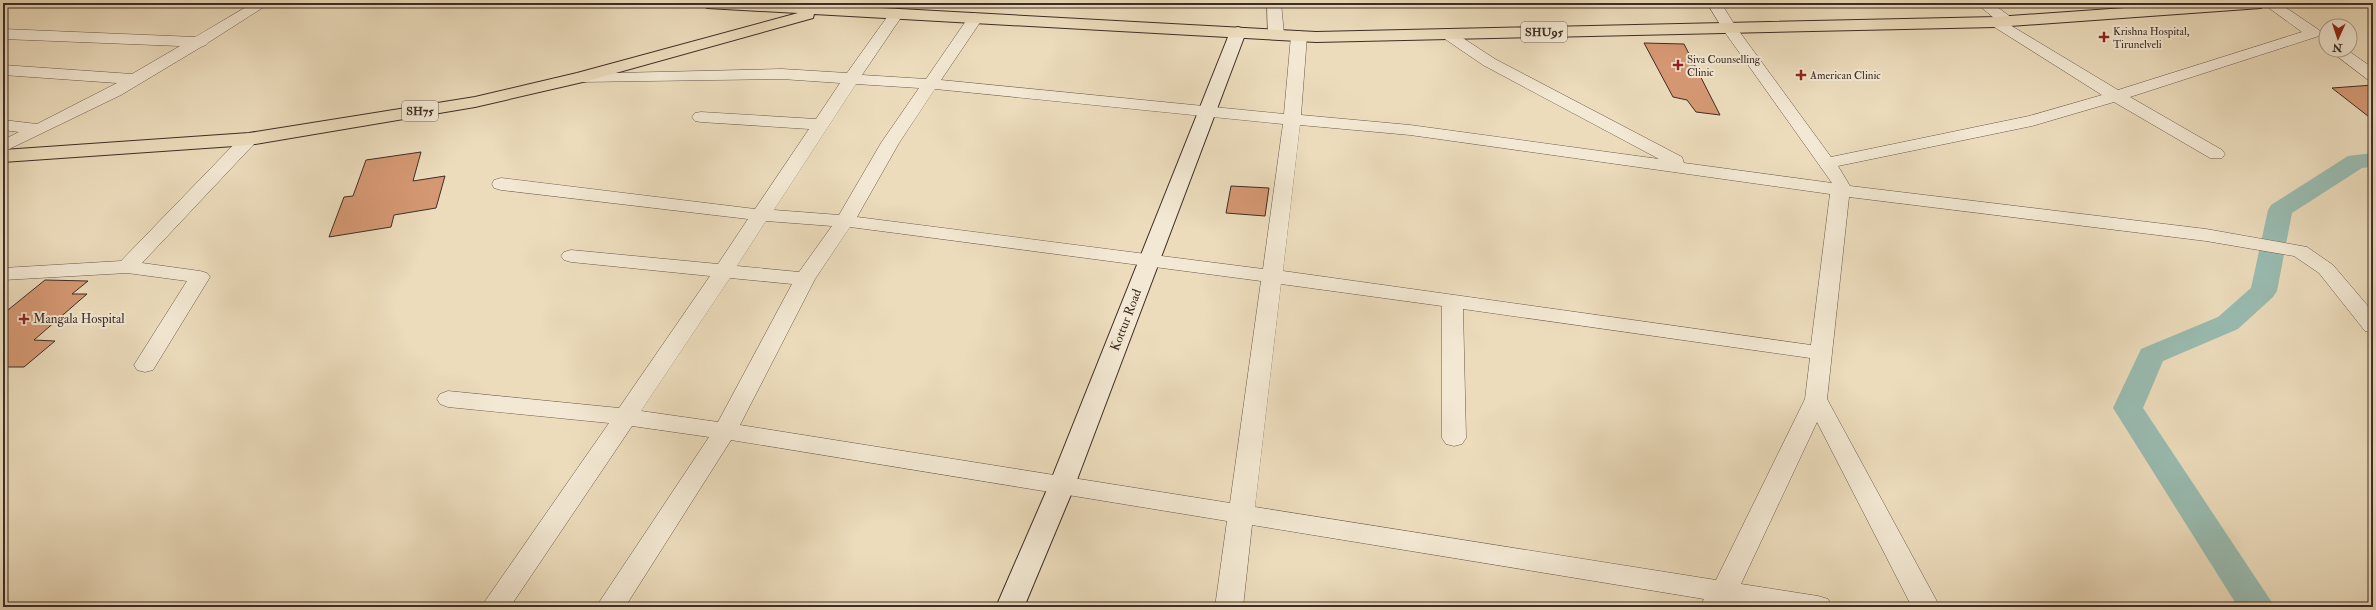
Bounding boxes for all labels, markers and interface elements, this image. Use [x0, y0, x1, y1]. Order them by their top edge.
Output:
north arrow [2318, 18, 2358, 58]
road number: SHU95 [1521, 22, 1567, 42]
place label: Krishna Hospital, Tirunelveli [2113, 25, 2190, 51]
marker: Krishna Hospital, Tirunelveli [2098, 31, 2110, 43]
text: N [2331, 41, 2344, 54]
place label: Siva Counselling Clinic [1687, 53, 1761, 79]
marker: Siva Counselling Clinic [1672, 59, 1684, 71]
marker: American Clinic [1795, 69, 1807, 81]
place label: American Clinic [1809, 69, 1881, 82]
road number: SH75 [402, 101, 438, 121]
street label: Kottur Road [1107, 286, 1145, 353]
place label: Mangala Hospital [33, 311, 125, 328]
marker: Mangala Hospital [18, 313, 30, 325]

